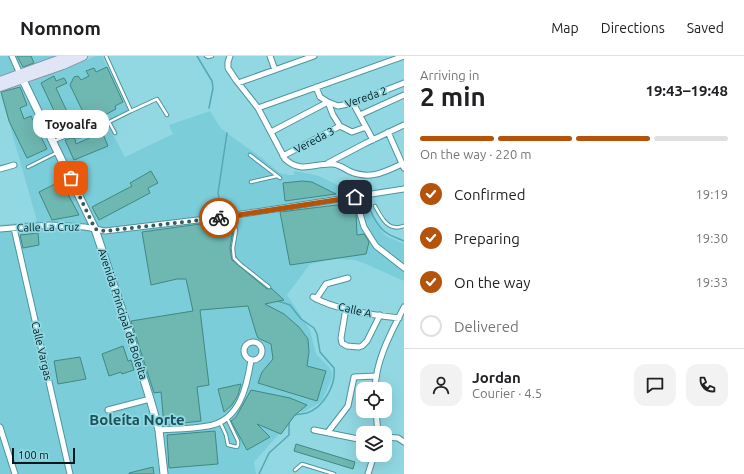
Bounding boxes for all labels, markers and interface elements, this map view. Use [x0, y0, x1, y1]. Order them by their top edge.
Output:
text: Nomnom [20, 17, 101, 39]
text: Map [551, 20, 579, 36]
text: Directions [601, 20, 665, 36]
text: Saved [687, 20, 724, 36]
text: Arriving in [420, 68, 479, 82]
text: 2 min [420, 82, 486, 111]
text: 19:43–19:48 [645, 82, 728, 99]
street label: Vereda 2 [343, 84, 389, 110]
callout: Toyoalfa [33, 110, 109, 138]
text: Toyoalfa [45, 117, 97, 131]
street label: Vereda 3 [292, 124, 336, 156]
text: On the way · 220 m [420, 147, 532, 161]
pin [54, 161, 88, 195]
icon: bag [60, 167, 82, 189]
pin [338, 180, 372, 214]
icon: check [420, 183, 442, 205]
icon: home [344, 186, 366, 208]
text: Confirmed [454, 186, 526, 203]
text: 19:19 [695, 187, 728, 201]
courier [199, 198, 239, 238]
icon: bike [208, 207, 230, 229]
street label: Calle La Cruz [16, 220, 80, 234]
icon: check [420, 227, 442, 249]
text: Preparing [454, 230, 520, 247]
text: 19:30 [695, 231, 728, 245]
street label: Avenida Principal de Boleíta [96, 247, 150, 381]
icon: check [420, 271, 442, 293]
text: On the way [454, 274, 530, 291]
text: 19:33 [695, 275, 728, 289]
street label: Calle A [337, 300, 374, 320]
text: Delivered [454, 318, 519, 335]
street label: Calle Vargas [29, 320, 55, 382]
button: person [420, 364, 462, 406]
button: chat [634, 364, 676, 406]
button: phone [686, 364, 728, 406]
text: Jordan [472, 369, 521, 386]
map controls [356, 382, 392, 462]
button: locate [356, 382, 392, 418]
text: Courier · 4.5 [472, 386, 542, 400]
district label: Boleíta Norte [89, 411, 185, 428]
button: layers [356, 426, 392, 462]
scale bar [12, 446, 75, 465]
text: 100 m [18, 449, 49, 461]

